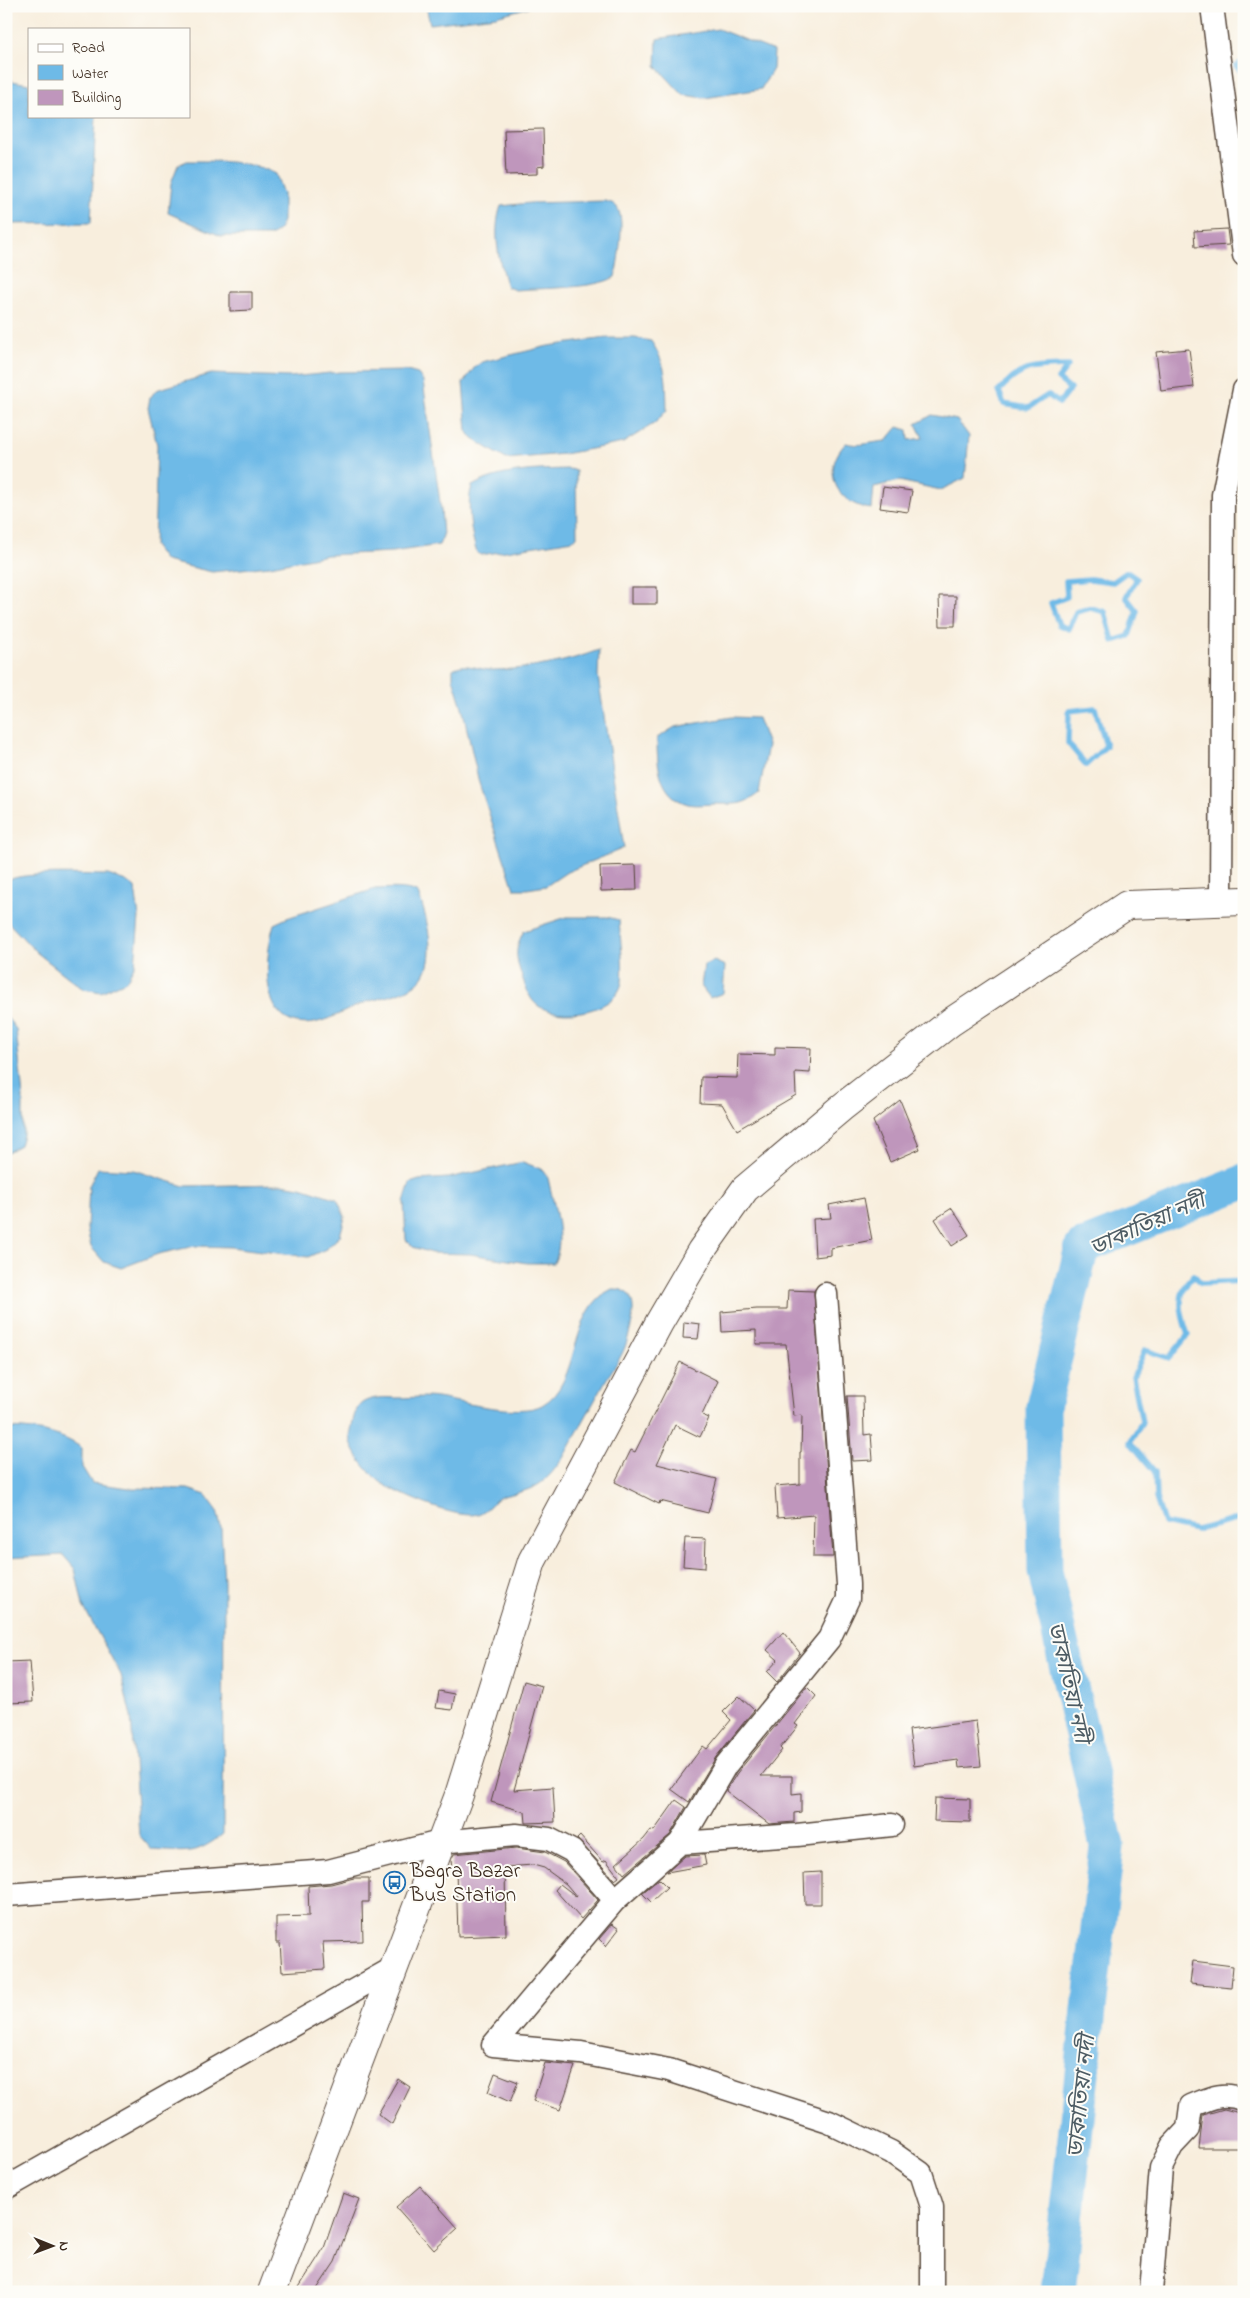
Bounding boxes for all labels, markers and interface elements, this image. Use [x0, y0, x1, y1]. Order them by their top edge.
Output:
legend [28, 28, 190, 118]
text: Road [72, 37, 105, 59]
text: Water [72, 63, 108, 85]
text: Building [71, 87, 121, 110]
water label: ডাকাতিয়া নদী [1086, 1184, 1215, 1265]
water label: ডাকাতিয়া নদী [1038, 1619, 1097, 1750]
place label: Bagra Bazar Bus Station [409, 1857, 521, 1911]
bus stop icon: Bagra Bazar Bus Station [382, 1870, 406, 1894]
water label: ডাকাতিয়া নদী [1061, 2029, 1106, 2159]
north arrow [28, 2220, 78, 2270]
text: N [53, 2241, 74, 2251]

